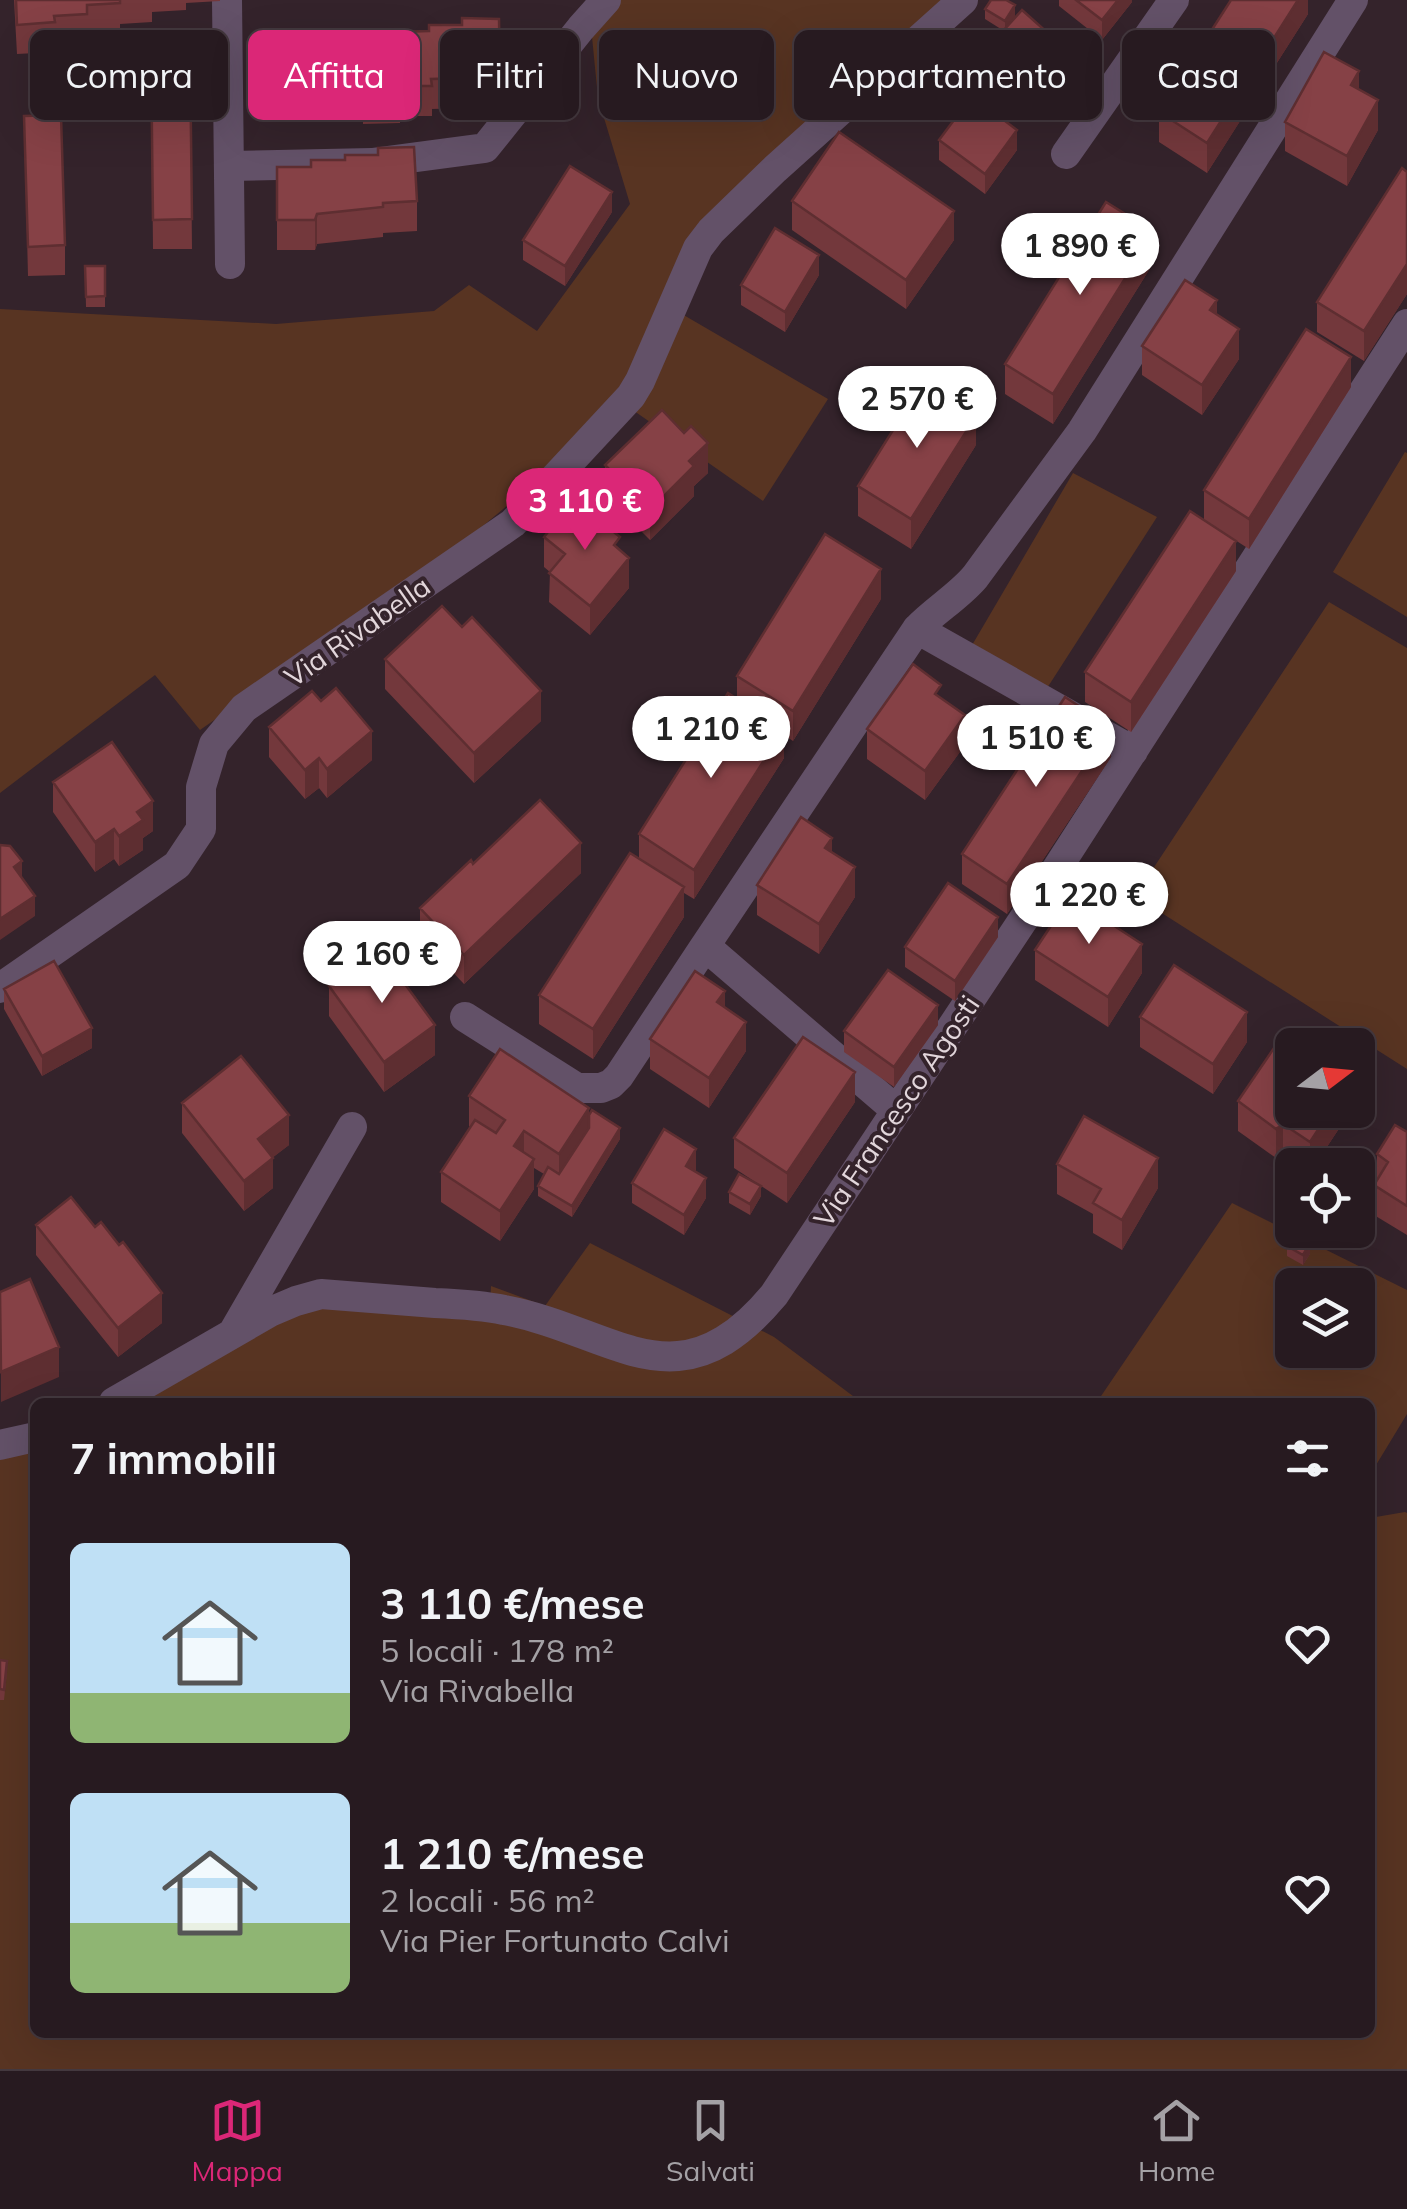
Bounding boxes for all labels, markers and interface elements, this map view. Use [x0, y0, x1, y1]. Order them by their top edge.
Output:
chip: Compra [30, 30, 228, 120]
chip: Affitta [248, 30, 420, 120]
chip: Filtri [440, 30, 579, 120]
chip: Nuovo [599, 30, 774, 120]
chip: Appartamento [794, 30, 1102, 120]
chip: Casa [1122, 30, 1275, 120]
pin: 1 890 € [988, 213, 1172, 298]
text: 1 890 € [1023, 225, 1137, 265]
pin: 2 570 € [825, 366, 1009, 451]
text: 2 570 € [860, 378, 974, 418]
pin: 3 110 € [493, 468, 677, 553]
text: 3 110 € [528, 480, 642, 520]
street label: Via Rivabella [277, 568, 437, 694]
pin: 1 210 € [619, 696, 803, 781]
pin: 1 510 € [944, 705, 1128, 790]
text: 1 210 € [654, 708, 768, 748]
text: 1 510 € [979, 717, 1093, 757]
pin: 1 220 € [997, 862, 1181, 947]
text: 1 220 € [1032, 874, 1146, 914]
pin: 2 160 € [290, 921, 474, 1006]
text: 2 160 € [325, 933, 439, 973]
street label: Via Francesco Agosti [805, 988, 987, 1234]
north arrow [1275, 1028, 1375, 1128]
map controls [1275, 1028, 1375, 1368]
button: locate [1275, 1148, 1375, 1248]
button: layers [1275, 1268, 1375, 1368]
icon: filters [1280, 1431, 1335, 1486]
text: 7 immobili [70, 1432, 277, 1485]
text: 3 110 €/mese [380, 1577, 645, 1630]
icon: home [150, 1583, 270, 1703]
icon: heart [1280, 1616, 1335, 1671]
text: 5 locali · 178 m² [380, 1630, 614, 1670]
text: Via Rivabella [380, 1670, 574, 1710]
text: 1 210 €/mese [380, 1827, 645, 1880]
icon: home [150, 1833, 270, 1953]
icon: heart [1280, 1866, 1335, 1921]
text: 2 locali · 56 m² [380, 1880, 595, 1920]
text: Via Pier Fortunato Calvi [380, 1920, 730, 1960]
tab: Mappa [192, 2093, 283, 2188]
tab: Salvati [666, 2093, 755, 2188]
tab: Home [1138, 2093, 1215, 2188]

